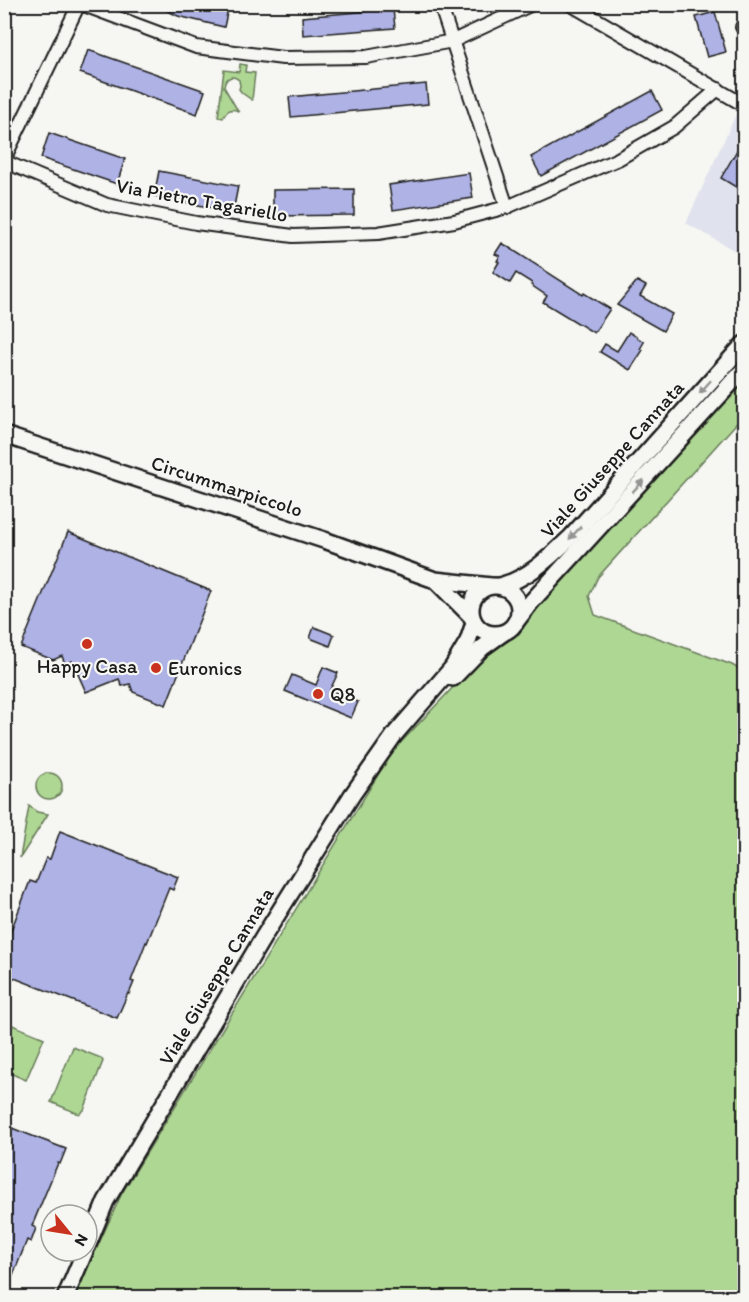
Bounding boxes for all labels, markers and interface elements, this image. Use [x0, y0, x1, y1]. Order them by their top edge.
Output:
street label: Via Pietro Tagariello [114, 173, 290, 227]
street label: Viale Giuseppe Cannata [535, 375, 689, 543]
one-way arrow [698, 380, 712, 395]
street label: Circummarpiccolo [148, 450, 306, 522]
one-way arrow [631, 478, 645, 493]
one-way arrow [568, 525, 582, 540]
marker: Happy Casa [80, 637, 94, 651]
place label: Happy Casa [37, 654, 138, 678]
place label: Euronics [168, 656, 242, 680]
marker: Euronics [149, 661, 163, 675]
place label: Q8 [330, 682, 356, 706]
marker: Q8 [311, 687, 325, 701]
street label: Viale Giuseppe Cannata [153, 882, 279, 1069]
north arrow [39, 1203, 99, 1263]
text: N [71, 1231, 92, 1250]

